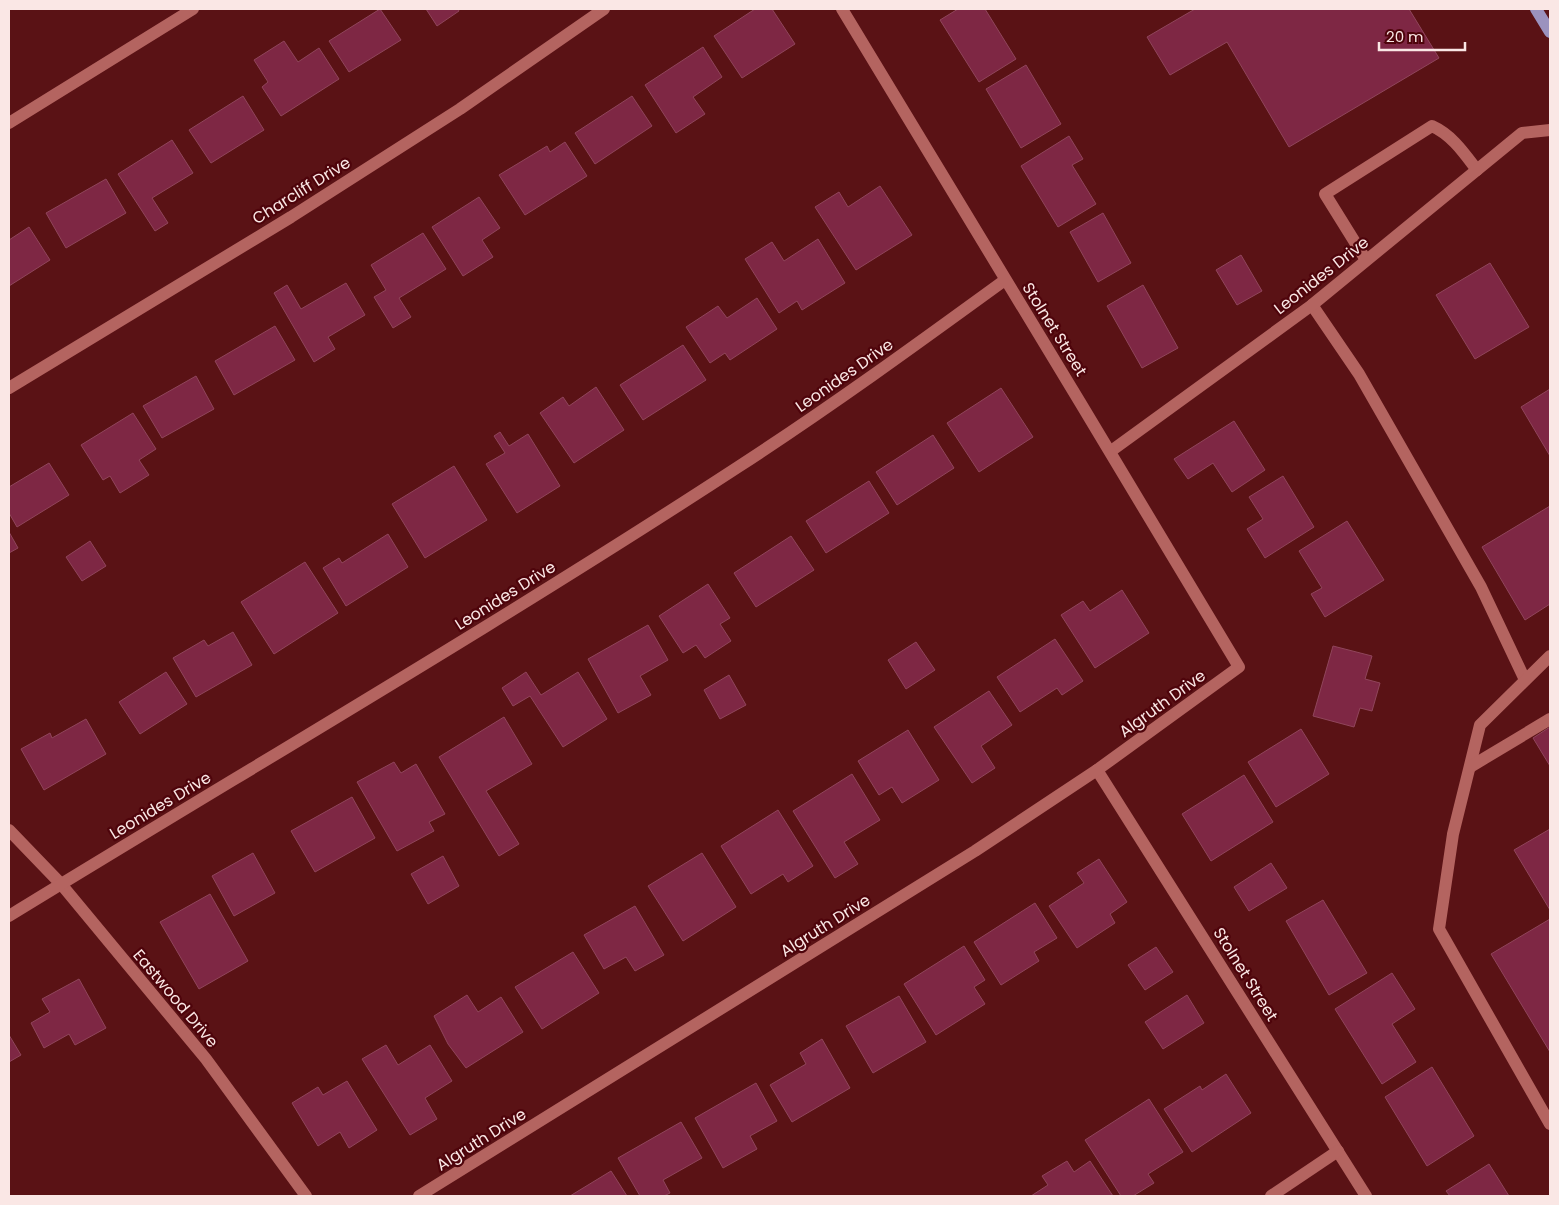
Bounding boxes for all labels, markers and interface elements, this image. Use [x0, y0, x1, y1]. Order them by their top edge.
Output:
scale bar [1379, 20, 1465, 52]
text: 20 m [1386, 26, 1424, 47]
street label: Charcliff Drive [248, 151, 355, 230]
street label: Leonides Drive [1269, 231, 1374, 320]
street label: Stolnet Street [1017, 278, 1093, 381]
street label: Leonides Drive [791, 333, 898, 418]
street label: Leonides Drive [451, 555, 560, 636]
street label: Algruth Drive [1114, 664, 1210, 743]
street label: Leonides Drive [105, 766, 215, 845]
street label: Algruth Drive [776, 889, 875, 962]
street label: Stolnet Street [1208, 923, 1284, 1026]
street label: Eastwood Drive [128, 944, 224, 1052]
street label: Algruth Drive [432, 1103, 531, 1176]

